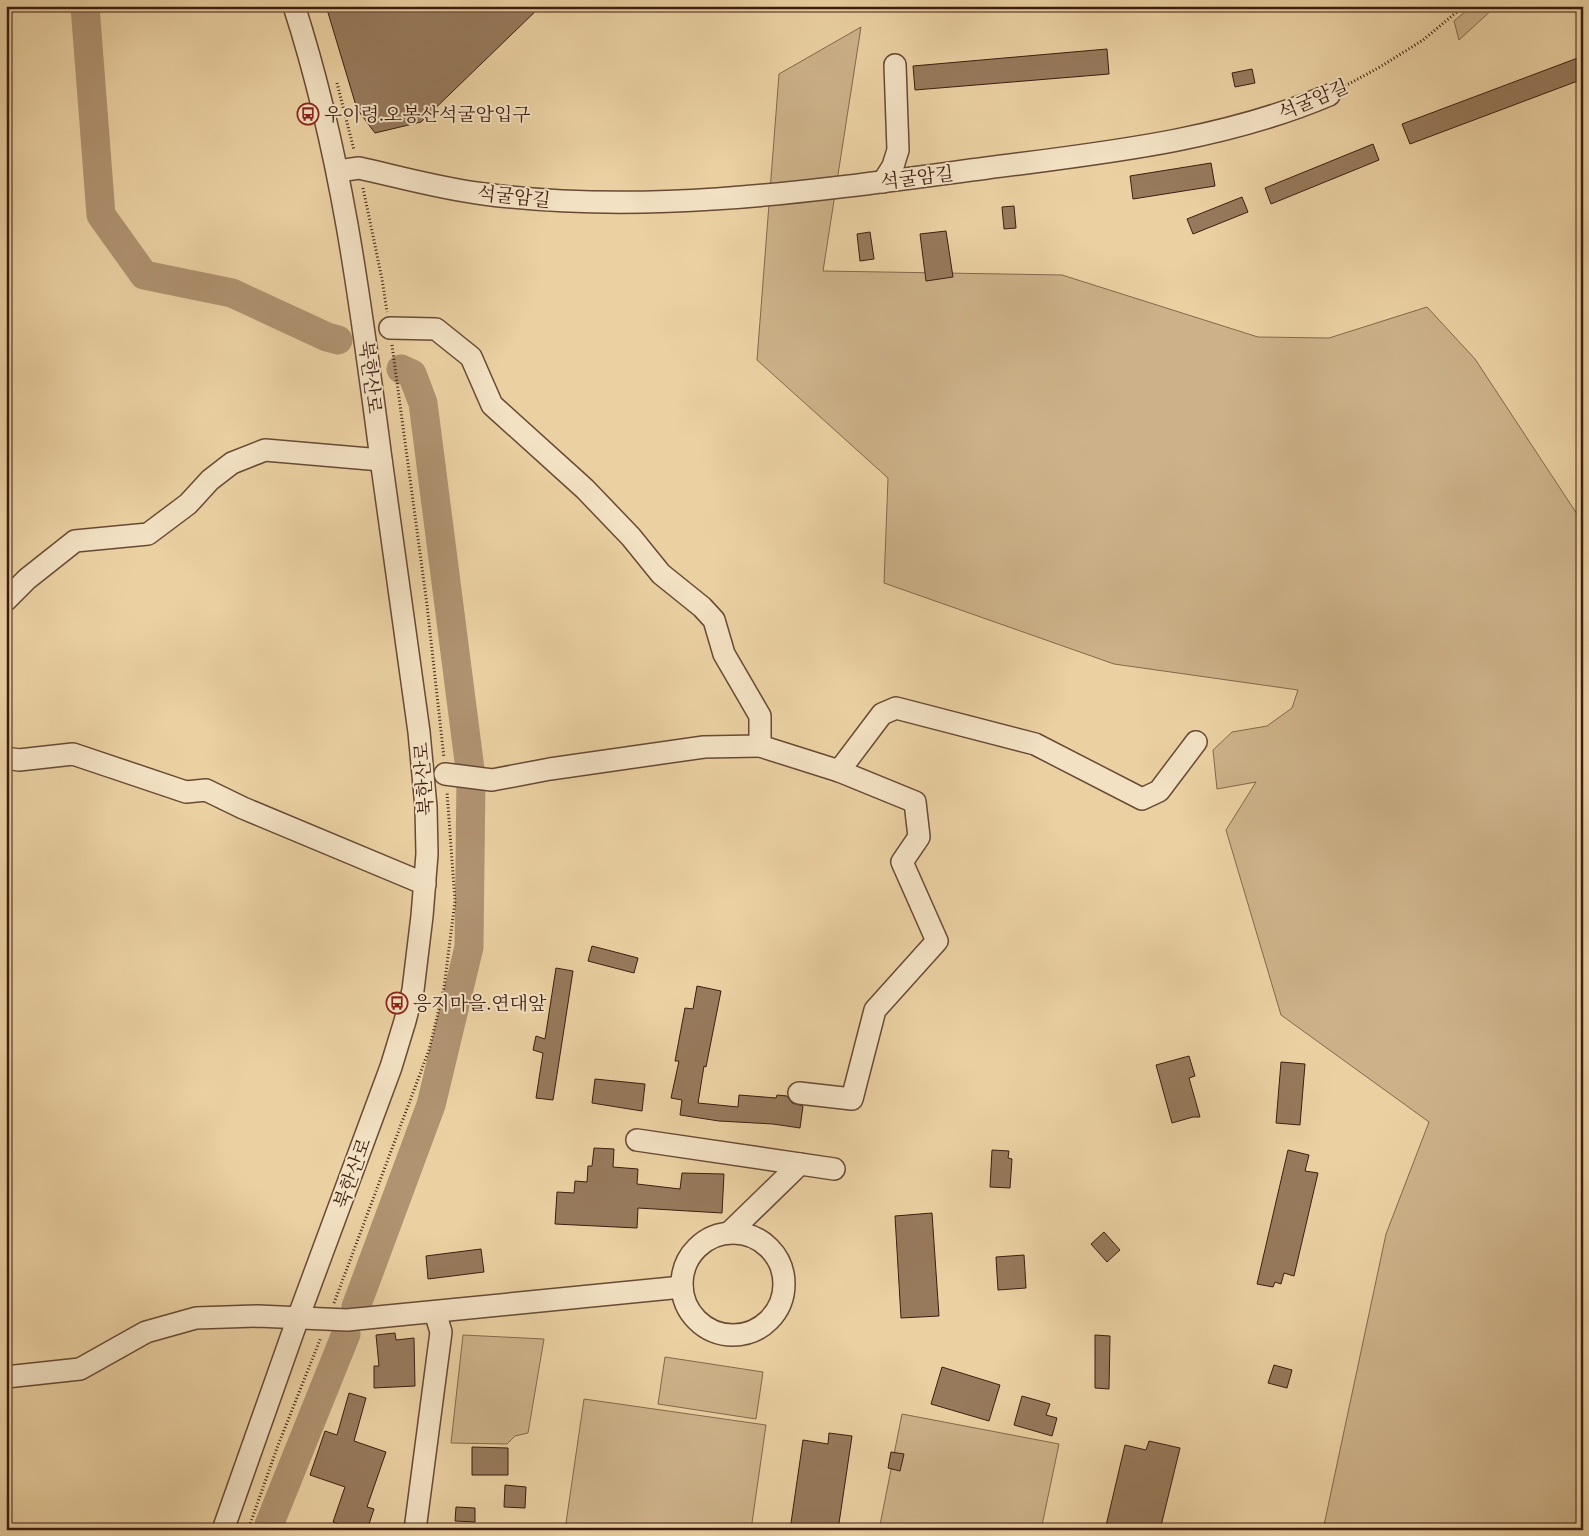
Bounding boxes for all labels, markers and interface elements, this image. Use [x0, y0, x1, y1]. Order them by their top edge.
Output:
street label: 석굴암길 [1275, 75, 1353, 128]
bus stop icon: 우이령.오봉산석굴암입구 [296, 102, 320, 126]
place label: 우이령.오봉산석굴암입구 [324, 103, 531, 130]
street label: 석굴암길 [879, 162, 955, 197]
street label: 석굴암길 [476, 181, 552, 216]
street label: 북한산로 [351, 339, 386, 415]
street label: 북한산로 [409, 741, 442, 816]
bus stop icon: 응지마을.연대앞 [385, 991, 409, 1015]
place label: 응지마을.연대앞 [413, 992, 547, 1019]
street label: 북한산로 [329, 1135, 380, 1213]

